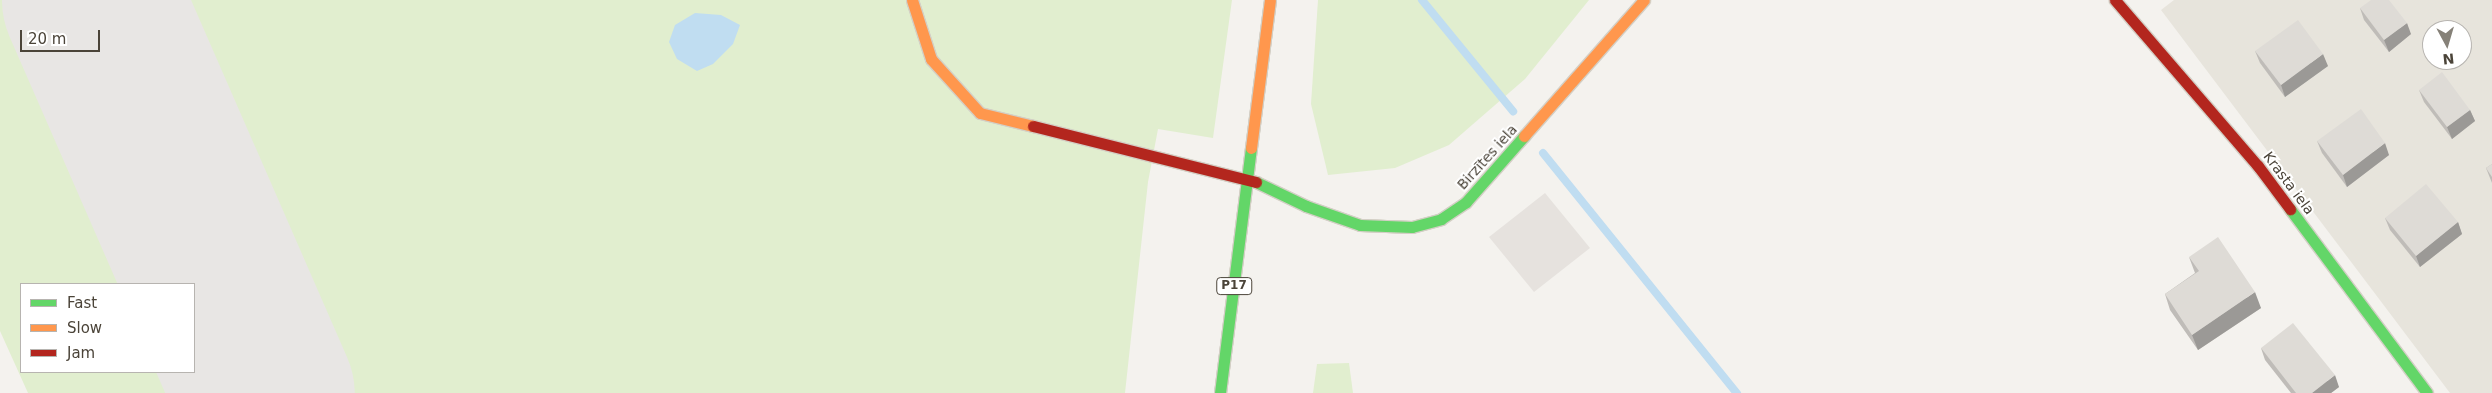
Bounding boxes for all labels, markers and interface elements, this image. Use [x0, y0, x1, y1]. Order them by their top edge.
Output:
scale bar [22, 20, 102, 52]
north arrow [2422, 20, 2472, 70]
text: 20 m [28, 30, 66, 48]
text: N [2442, 50, 2455, 67]
street label: Birzītes iela [1454, 121, 1520, 193]
street label: Krasta iela [2260, 148, 2318, 218]
road number: P17 [1215, 276, 1253, 296]
legend [20, 283, 195, 373]
text: Fast [67, 294, 97, 312]
text: Slow [67, 319, 102, 337]
text: Jam [67, 344, 95, 362]

